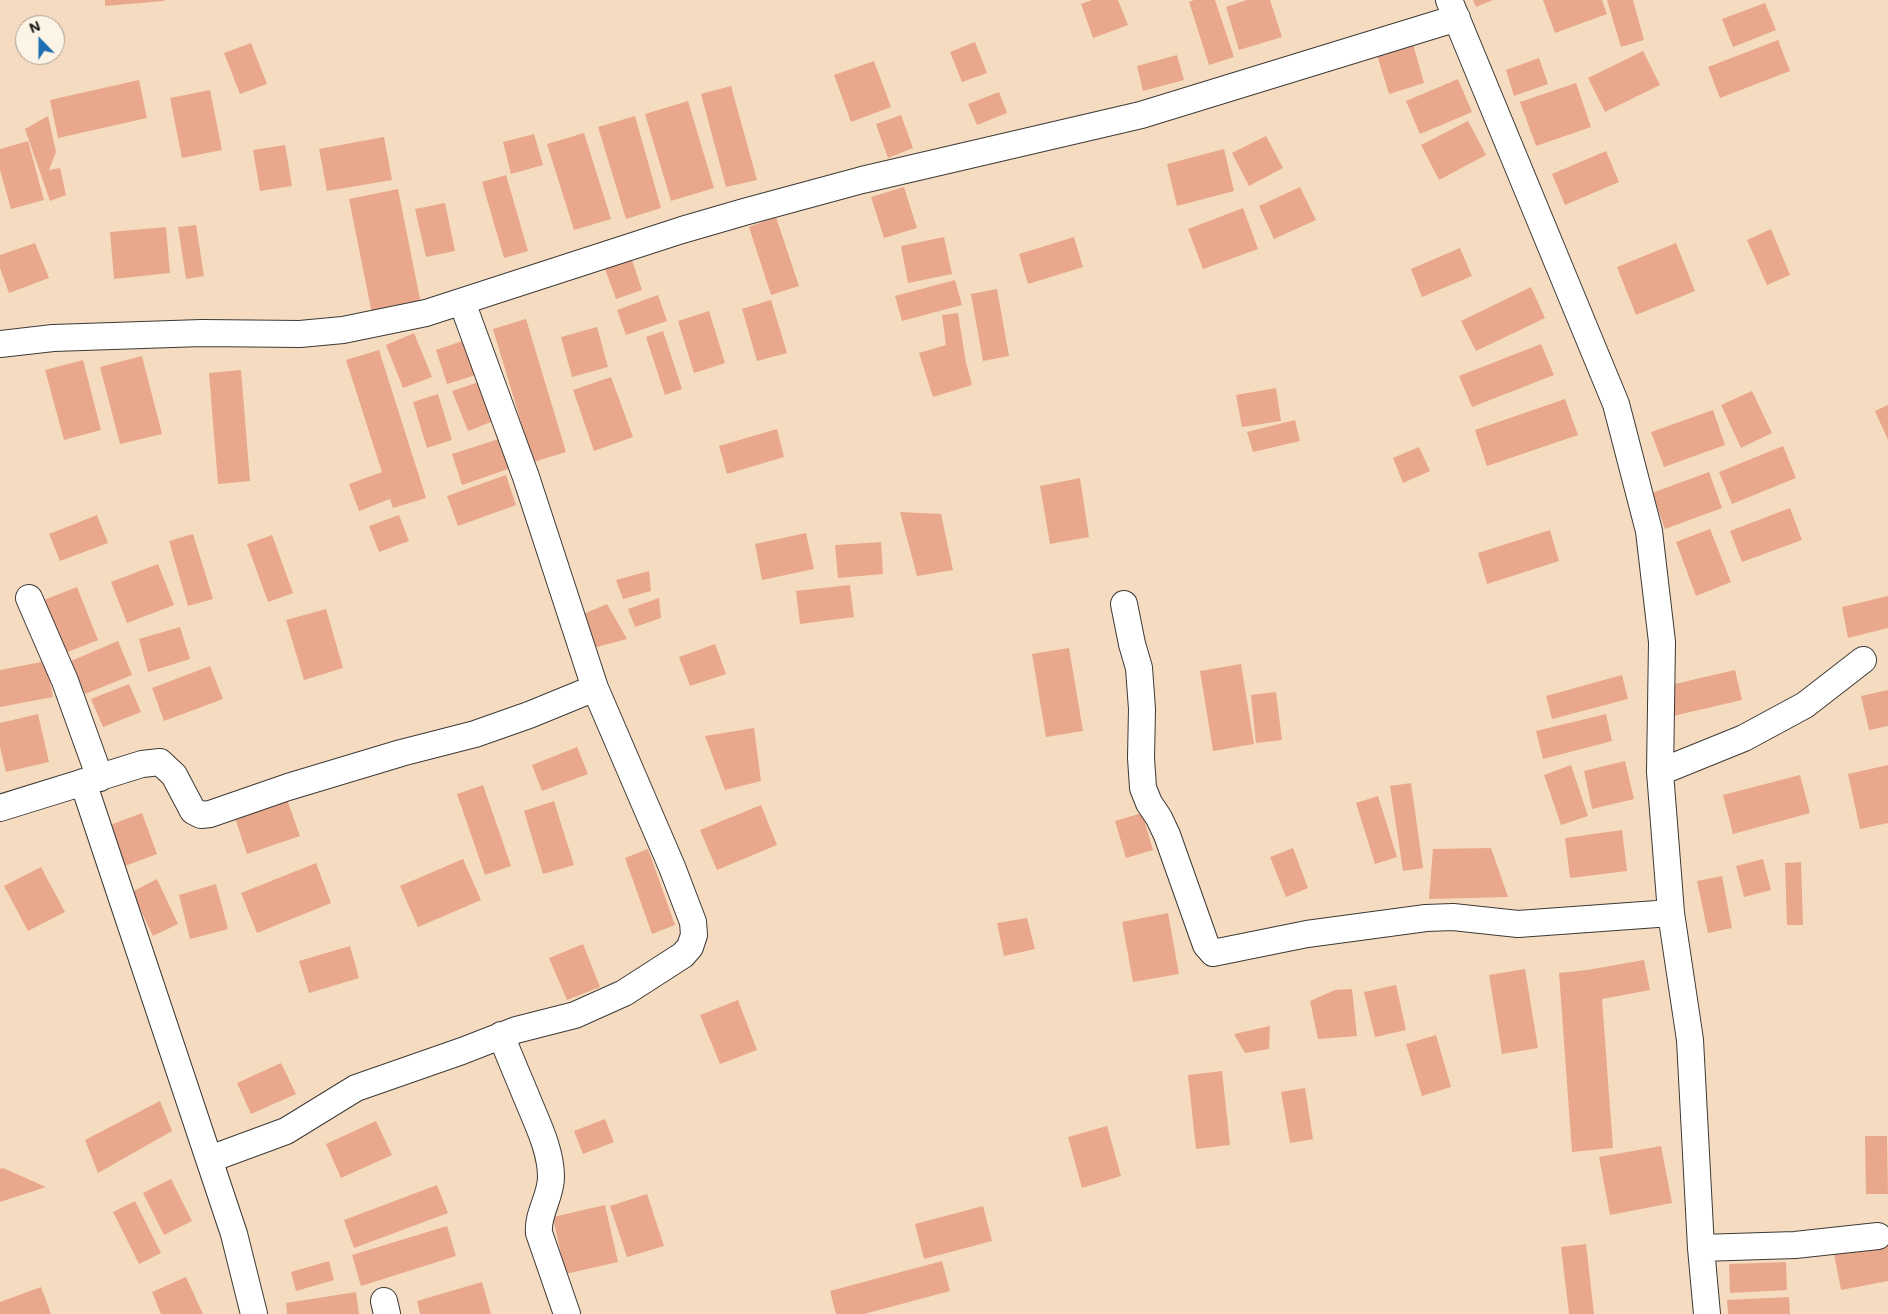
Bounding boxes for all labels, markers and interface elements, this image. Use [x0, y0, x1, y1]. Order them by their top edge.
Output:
north arrow [15, 15, 65, 65]
text: N [26, 16, 43, 37]

